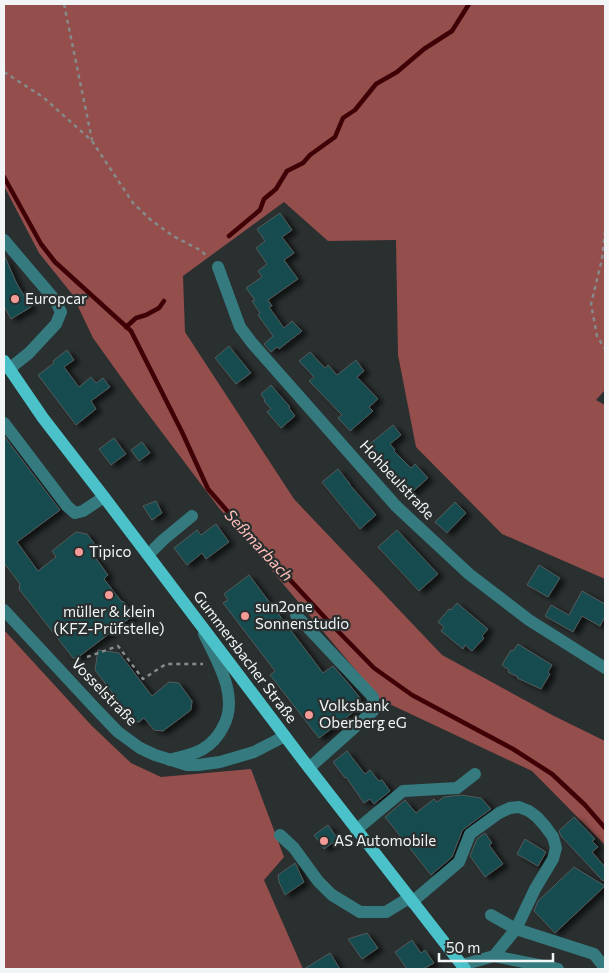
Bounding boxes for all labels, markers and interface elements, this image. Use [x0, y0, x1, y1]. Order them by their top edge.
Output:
place label: Europcar [25, 289, 87, 307]
marker: Europcar [9, 293, 21, 305]
street label: Hohbeulstraße [357, 436, 439, 523]
water label: Seßmarbach [221, 505, 297, 584]
place label: Tipico [89, 542, 132, 560]
marker: Tipico [73, 546, 85, 558]
street label: Gummersbacher Straße [190, 587, 301, 726]
marker: müller & klein (KFZ-Prüfstelle) [103, 589, 115, 601]
place label: sun2one Sonnenstudio [255, 597, 349, 632]
place label: müller & klein (KFZ-Prüfstelle) [53, 602, 165, 637]
marker: sun2one Sonnenstudio [239, 610, 251, 622]
street label: Vosselstraße [68, 654, 141, 729]
place label: Volksbank Oberberg eG [319, 696, 407, 731]
marker: Volksbank Oberberg eG [303, 709, 315, 721]
place label: AS Automobile [334, 831, 436, 849]
marker: AS Automobile [318, 835, 330, 847]
scale bar [439, 930, 553, 962]
text: 50 m [446, 938, 480, 956]

